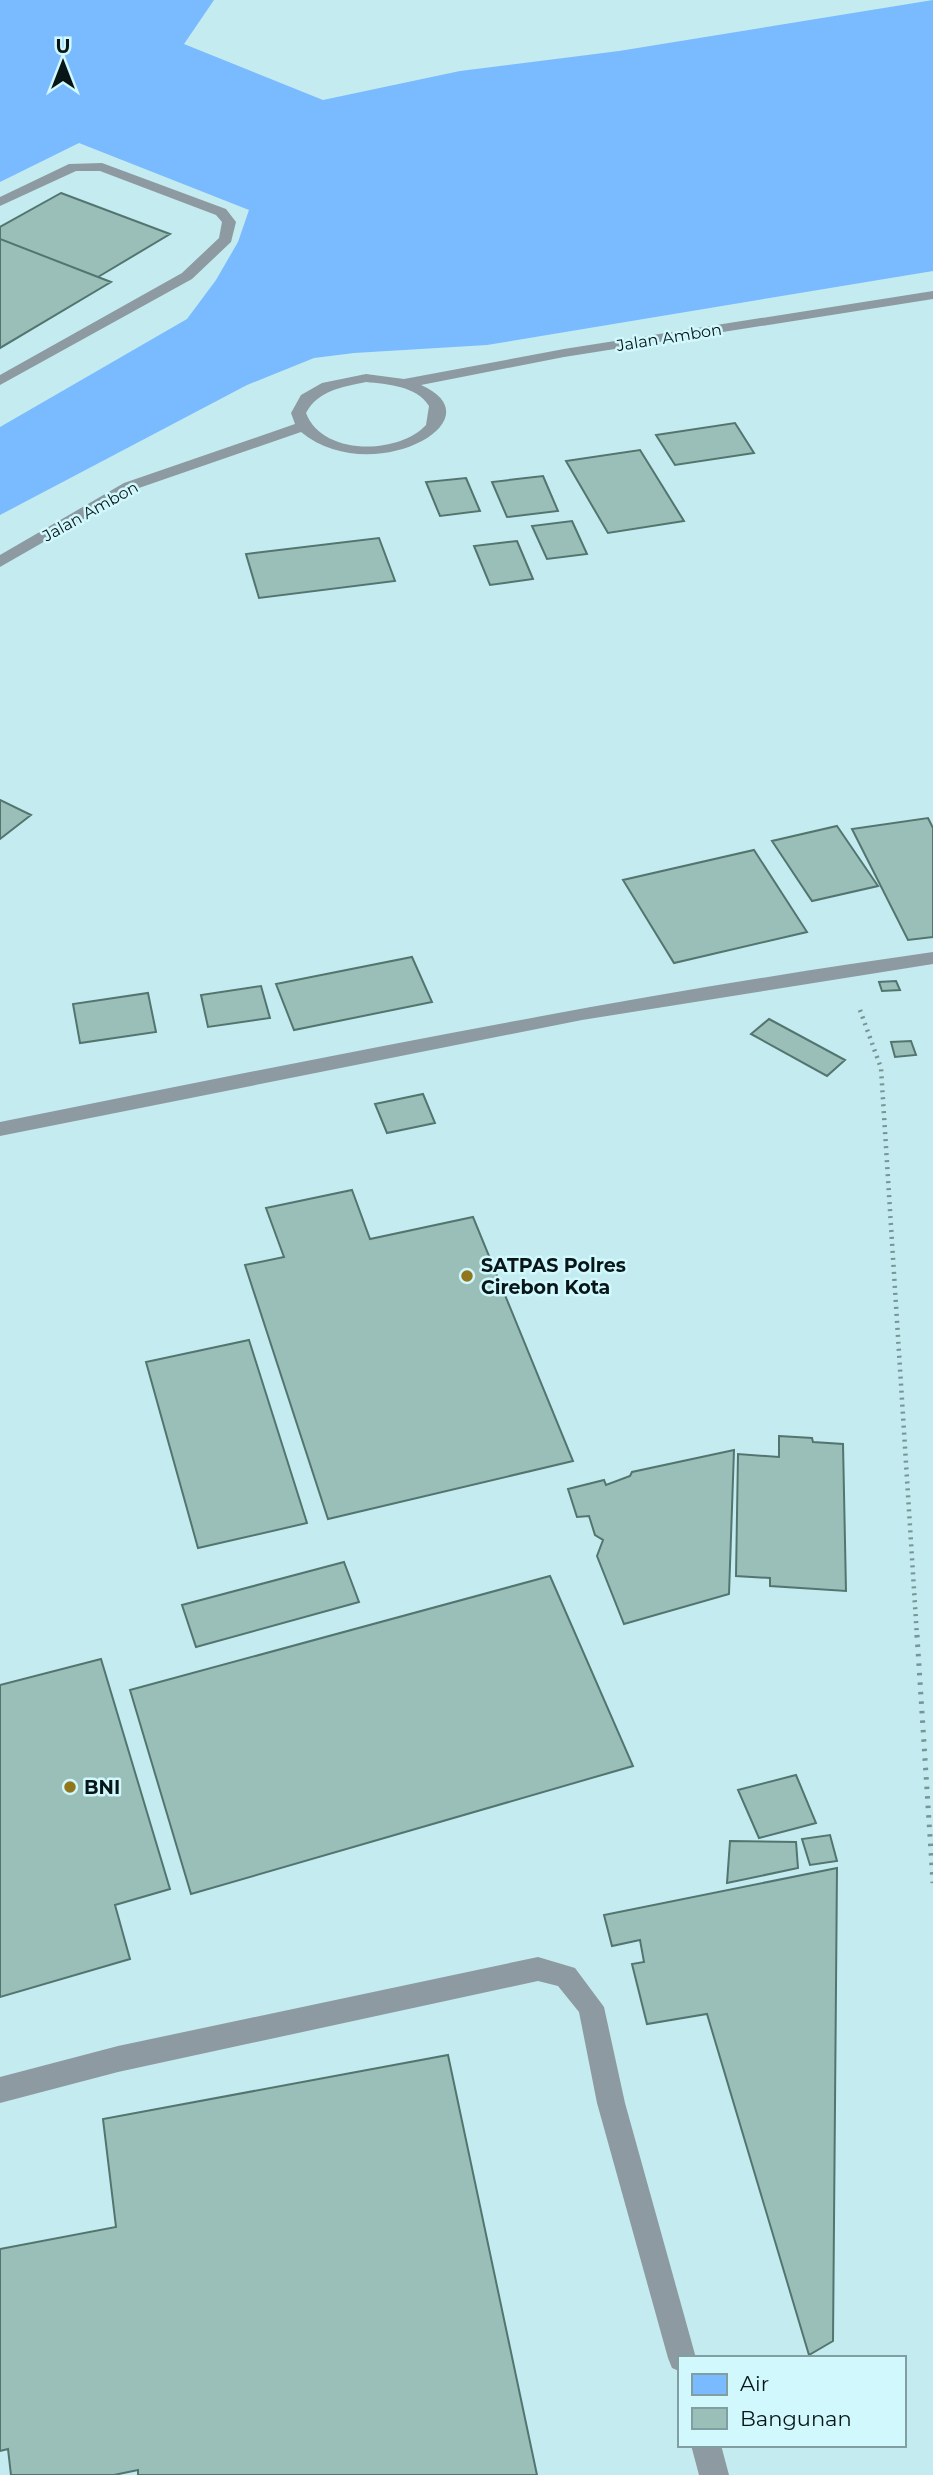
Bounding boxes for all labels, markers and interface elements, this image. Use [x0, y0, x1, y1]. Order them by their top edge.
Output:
north arrow [28, 28, 98, 98]
text: U [56, 35, 70, 58]
street label: Jalan Ambon [614, 320, 723, 355]
street label: Jalan Ambon [38, 477, 141, 546]
place label: SATPAS Polres Cirebon Kota [481, 1254, 626, 1299]
marker: SATPAS Polres Cirebon Kota [459, 1268, 475, 1284]
place label: BNI [84, 1776, 120, 1799]
marker: BNI [62, 1779, 78, 1795]
legend [678, 2356, 905, 2447]
text: Air [740, 2371, 769, 2396]
text: Bangunan [740, 2406, 852, 2431]

